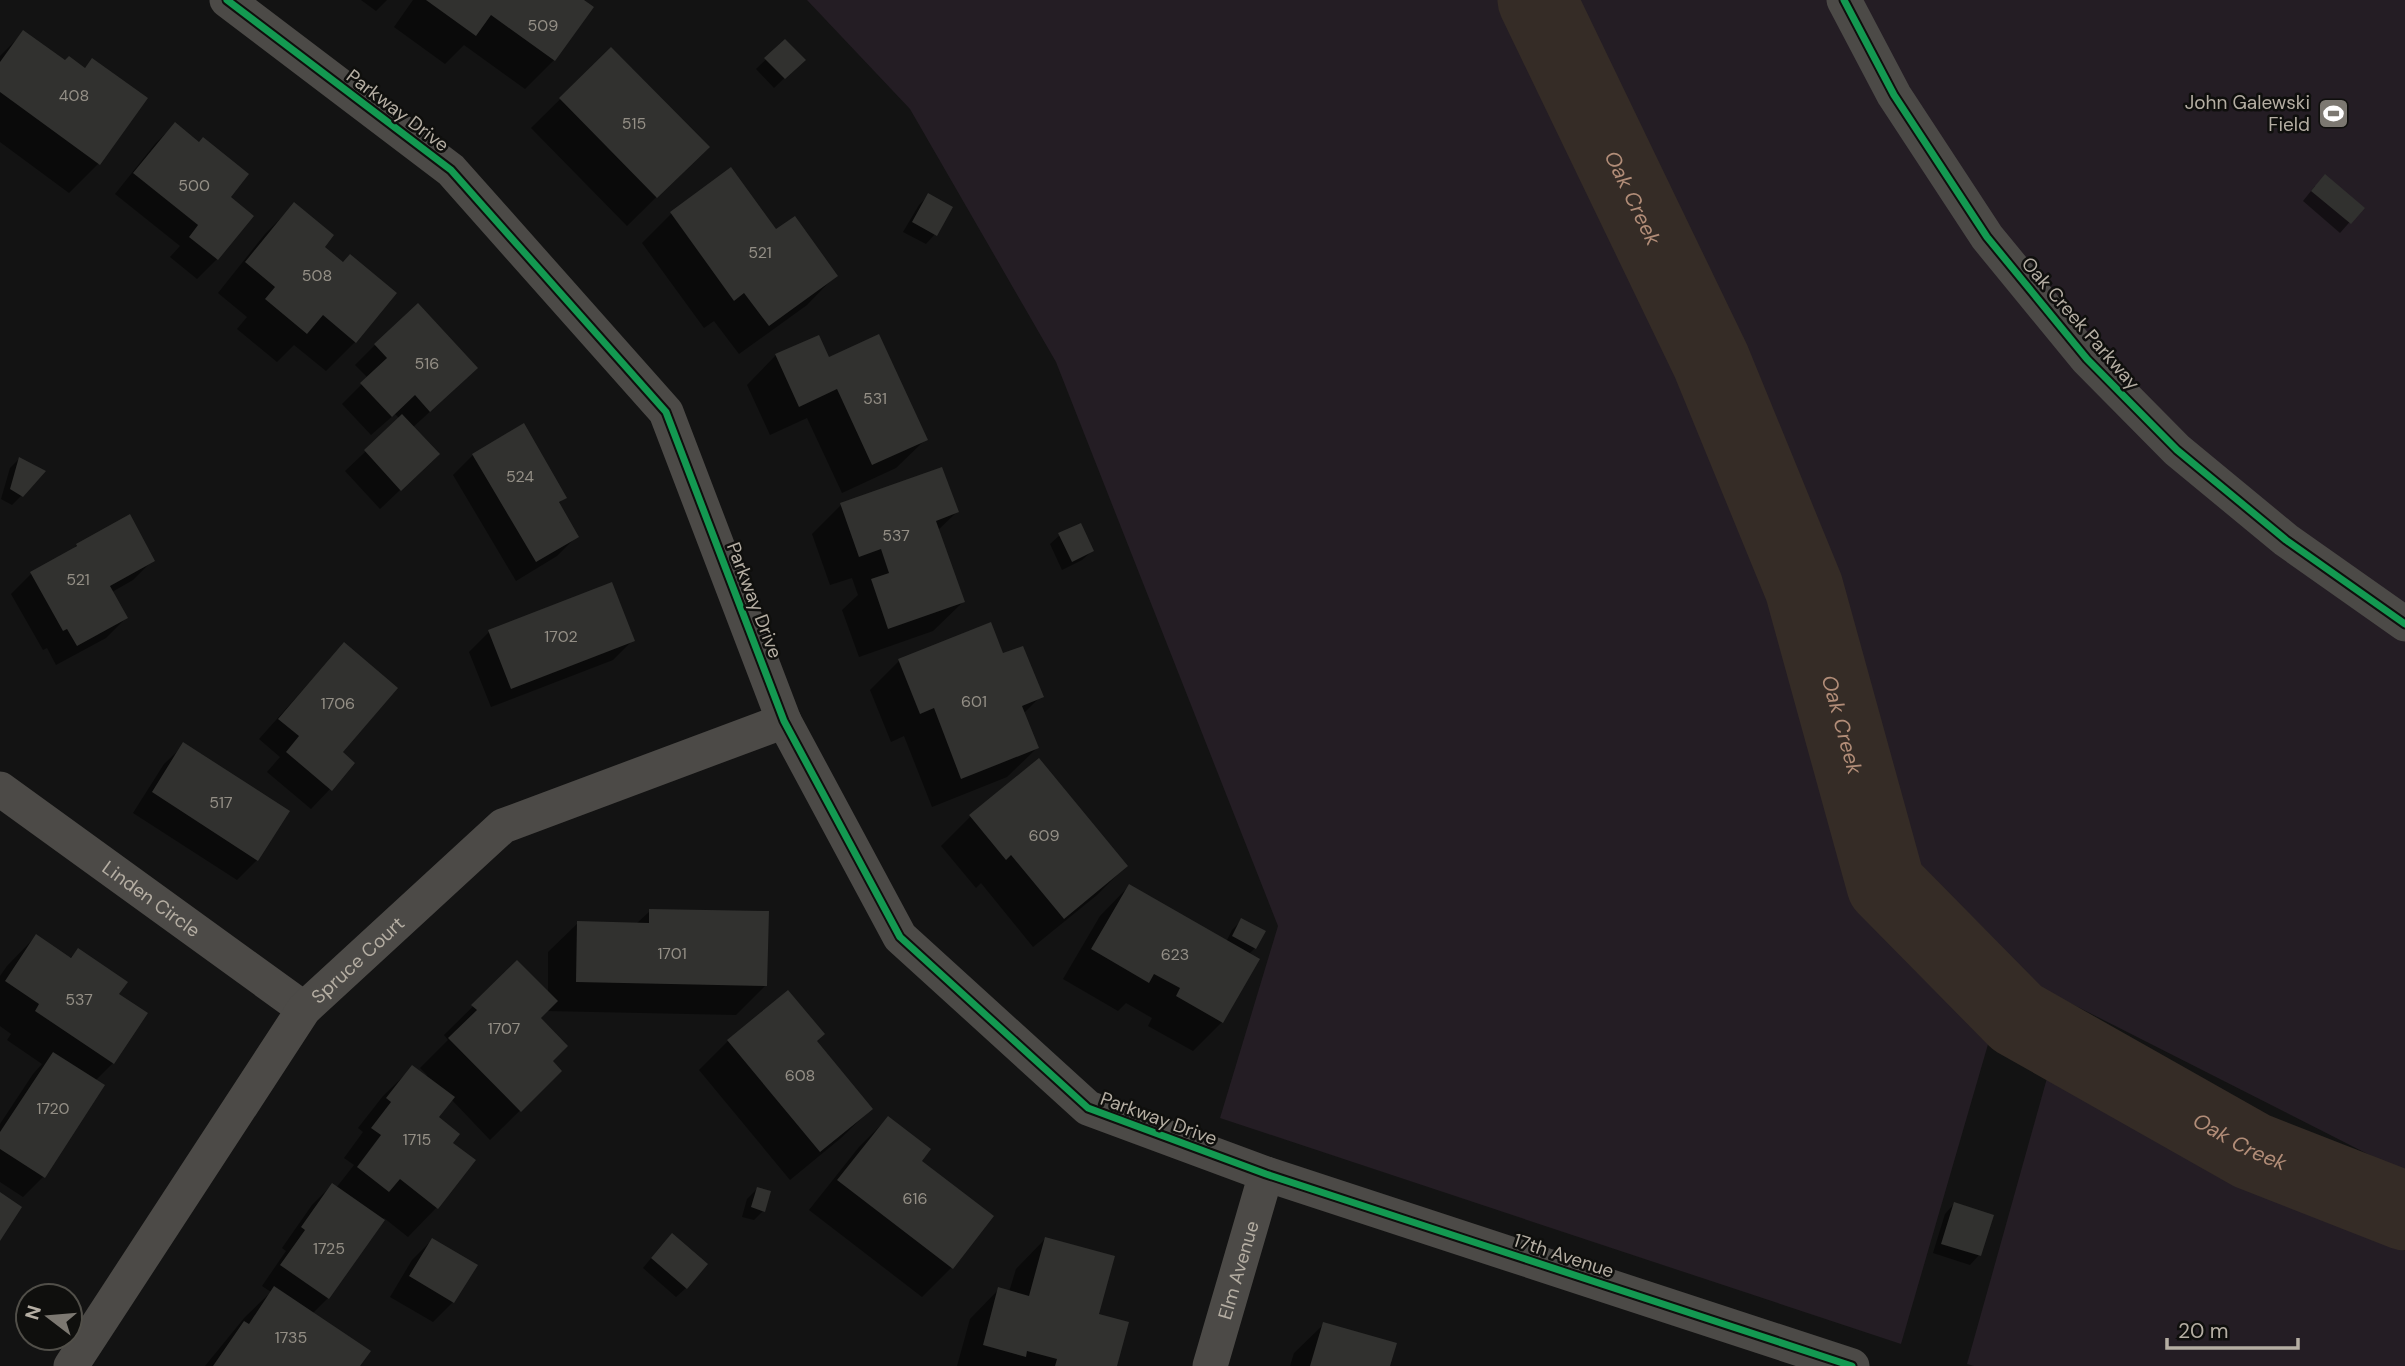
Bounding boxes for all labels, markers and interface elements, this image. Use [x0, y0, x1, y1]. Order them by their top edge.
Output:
house number: 509 [528, 15, 558, 36]
street label: Parkway Drive [341, 64, 454, 157]
house number: 408 [59, 85, 89, 106]
place label: John Galewski Field [2185, 90, 2310, 137]
sports icon: John Galewski Field [2316, 96, 2350, 130]
house number: 515 [622, 113, 646, 134]
water label: Oak Creek [1598, 146, 1667, 250]
house number: 500 [178, 175, 210, 196]
house number: 521 [748, 242, 772, 263]
street label: Oak Creek Parkway [2016, 252, 2146, 395]
house number: 508 [302, 265, 332, 286]
house number: 516 [415, 353, 439, 374]
house number: 531 [863, 388, 887, 409]
house number: 524 [506, 466, 534, 487]
house number: 537 [882, 525, 910, 546]
street label: Parkway Drive [721, 539, 788, 662]
house number: 521 [66, 569, 90, 590]
house number: 1702 [544, 626, 578, 647]
water label: Oak Creek [1815, 672, 1869, 778]
house number: 601 [961, 691, 987, 712]
house number: 1706 [321, 693, 355, 714]
house number: 517 [209, 792, 233, 813]
house number: 609 [1028, 825, 1060, 846]
street label: Linden Circle [97, 855, 205, 943]
street label: Spruce Court [306, 911, 410, 1009]
house number: 1701 [657, 943, 687, 964]
house number: 623 [1161, 944, 1189, 965]
house number: 537 [65, 989, 93, 1010]
house number: 1707 [488, 1018, 520, 1039]
house number: 608 [785, 1065, 815, 1086]
street label: Parkway Drive [1097, 1086, 1221, 1151]
house number: 1720 [36, 1098, 70, 1119]
water label: Oak Creek [2188, 1106, 2291, 1177]
house number: 1715 [403, 1129, 431, 1150]
house number: 616 [902, 1188, 928, 1209]
street label: Elm Avenue [1212, 1218, 1265, 1322]
street label: 17th Avenue [1510, 1228, 1617, 1283]
house number: 1725 [313, 1238, 345, 1259]
north arrow [14, 1282, 84, 1352]
text: N [19, 1302, 47, 1323]
scale bar [2167, 1306, 2298, 1350]
text: 20 m [2178, 1317, 2229, 1345]
house number: 1735 [275, 1327, 307, 1348]

